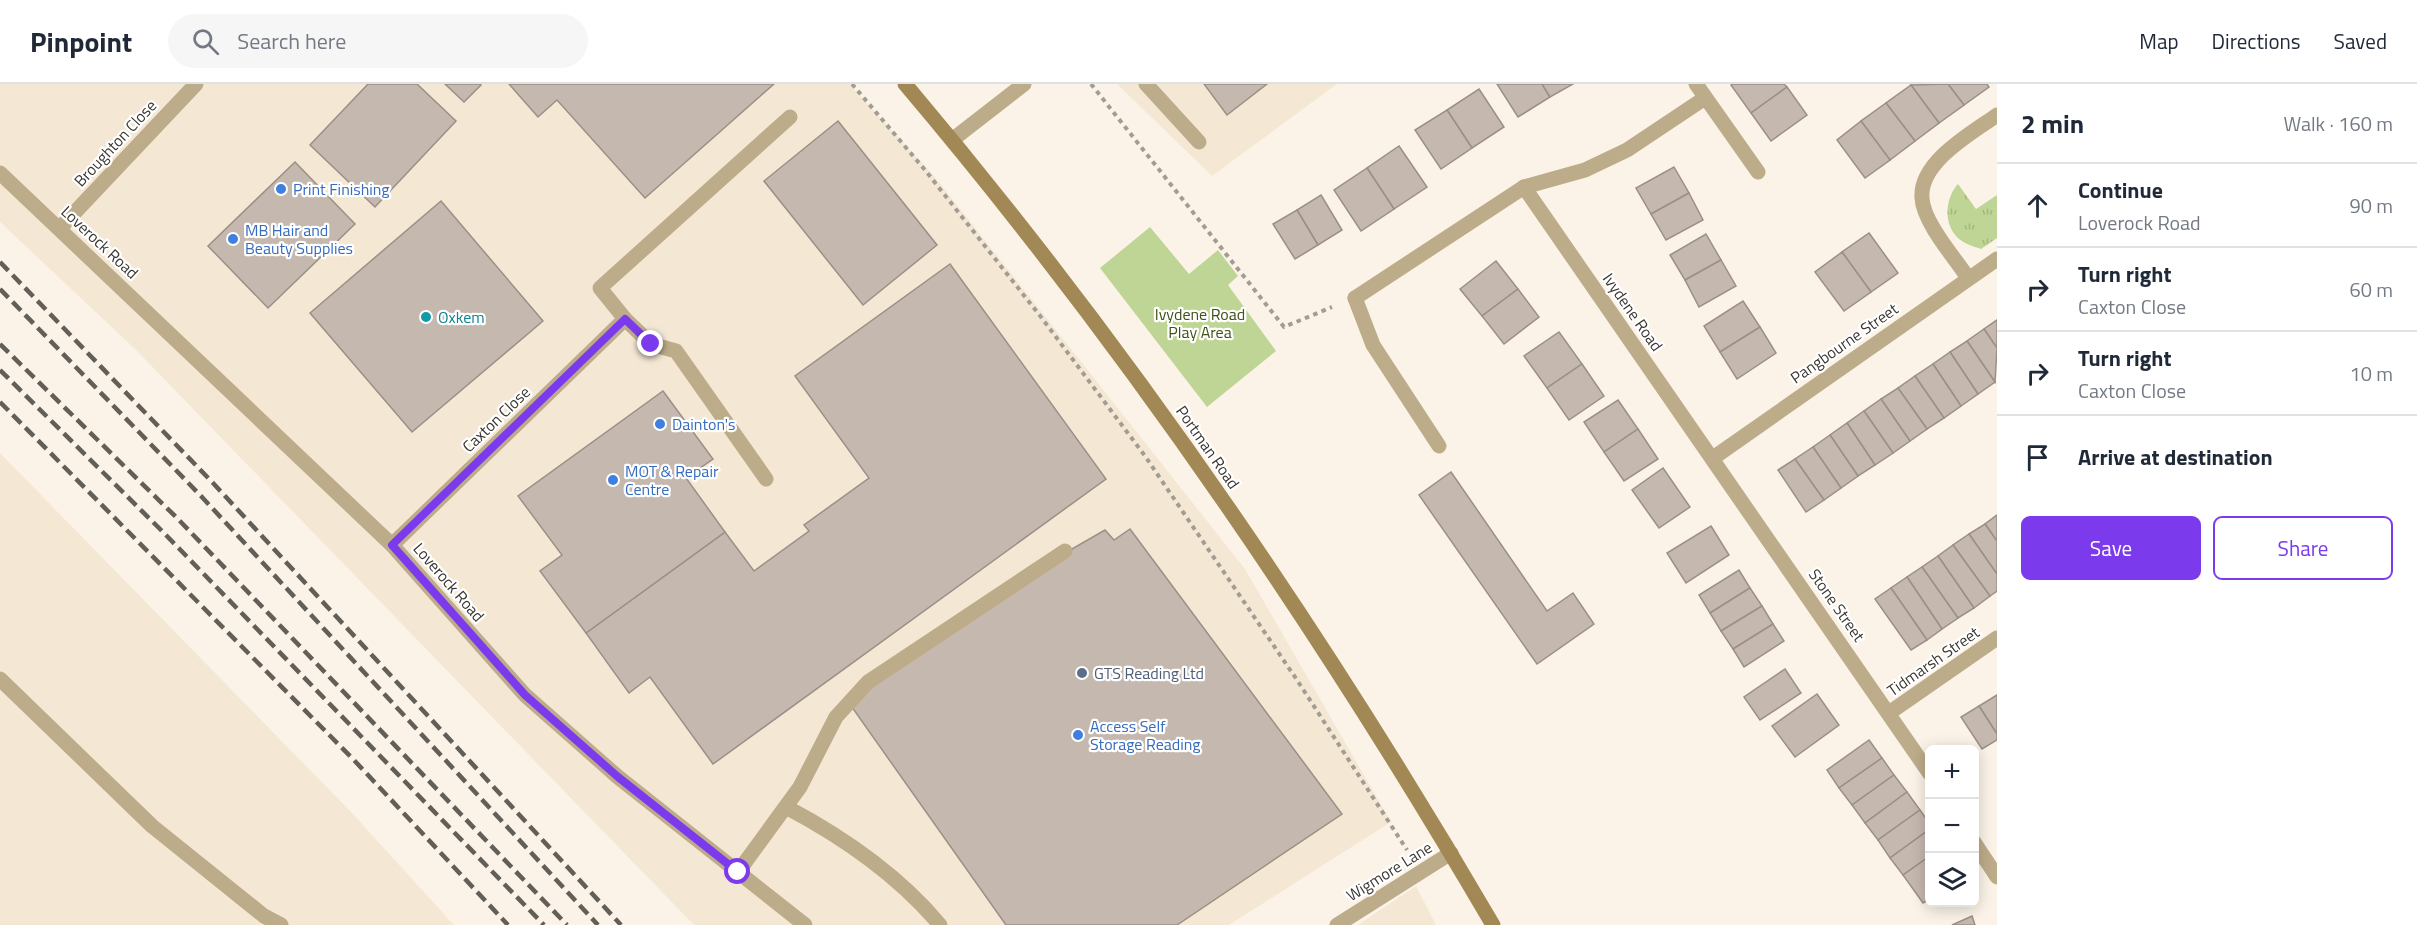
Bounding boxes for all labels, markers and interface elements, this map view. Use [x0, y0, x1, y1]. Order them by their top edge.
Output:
search box [168, 14, 588, 68]
text: Pinpoint [30, 20, 132, 63]
text: Search here [237, 24, 346, 58]
icon: search [189, 25, 222, 58]
text: Map [2139, 25, 2179, 57]
text: Directions [2212, 25, 2301, 57]
text: Saved [2334, 25, 2387, 57]
street label: Broughton Close [68, 94, 162, 192]
text: 2 min [2021, 104, 2084, 143]
text: Walk · 160 m [2284, 108, 2393, 139]
text: Continue [2078, 173, 2163, 207]
place label: Print Finishing [293, 177, 390, 201]
marker: Print Finishing [274, 182, 288, 196]
icon: ahead [2021, 189, 2054, 222]
text: 90 m [2349, 190, 2393, 221]
street label: Loverock Road [56, 200, 144, 284]
text: Loverock Road [2078, 207, 2201, 238]
place label: MB Hair and Beauty Supplies [245, 218, 353, 260]
marker: MB Hair and Beauty Supplies [226, 232, 240, 246]
text: Turn right [2078, 257, 2172, 291]
street label: Ivydene Road [1597, 268, 1669, 356]
icon: right [2021, 273, 2054, 306]
text: 60 m [2349, 274, 2393, 305]
text: Caxton Close [2078, 291, 2186, 322]
street label: Pangbourne Street [1785, 297, 1903, 389]
park label: Ivydene Road Play Area [1155, 302, 1245, 344]
place label: Oxkem [438, 305, 485, 329]
marker: Oxkem [419, 310, 433, 324]
route end [637, 330, 663, 356]
text: Turn right [2078, 341, 2172, 375]
icon: right [2021, 357, 2054, 390]
text: 10 m [2349, 358, 2393, 389]
text: Caxton Close [2078, 375, 2186, 406]
street label: Caxton Close [457, 380, 535, 458]
street label: Portman Road [1170, 400, 1246, 494]
place label: Dainton's [672, 412, 736, 436]
marker: Dainton's [653, 417, 667, 431]
text: Arrive at destination [2078, 440, 2273, 474]
icon: arrive [2021, 441, 2054, 474]
place label: MOT & Repair Centre [625, 459, 719, 501]
marker: MOT & Repair Centre [606, 473, 620, 487]
button: Save [2021, 516, 2201, 580]
button: Share [2213, 516, 2393, 580]
street label: Loverock Road [408, 537, 490, 627]
street label: Stone Street [1803, 564, 1871, 647]
street label: Tidmarsh Street [1882, 620, 1984, 702]
place label: GTS Reading Ltd [1094, 661, 1204, 685]
marker: GTS Reading Ltd [1075, 666, 1089, 680]
place label: Access Self Storage Reading [1090, 714, 1201, 756]
marker: Access Self Storage Reading [1071, 728, 1085, 742]
map controls [1925, 745, 1979, 907]
button: + [1925, 745, 1979, 799]
button: − [1925, 799, 1979, 853]
street label: Wigmore Lane [1341, 835, 1437, 907]
button: layers [1925, 853, 1979, 907]
route start [724, 858, 750, 884]

